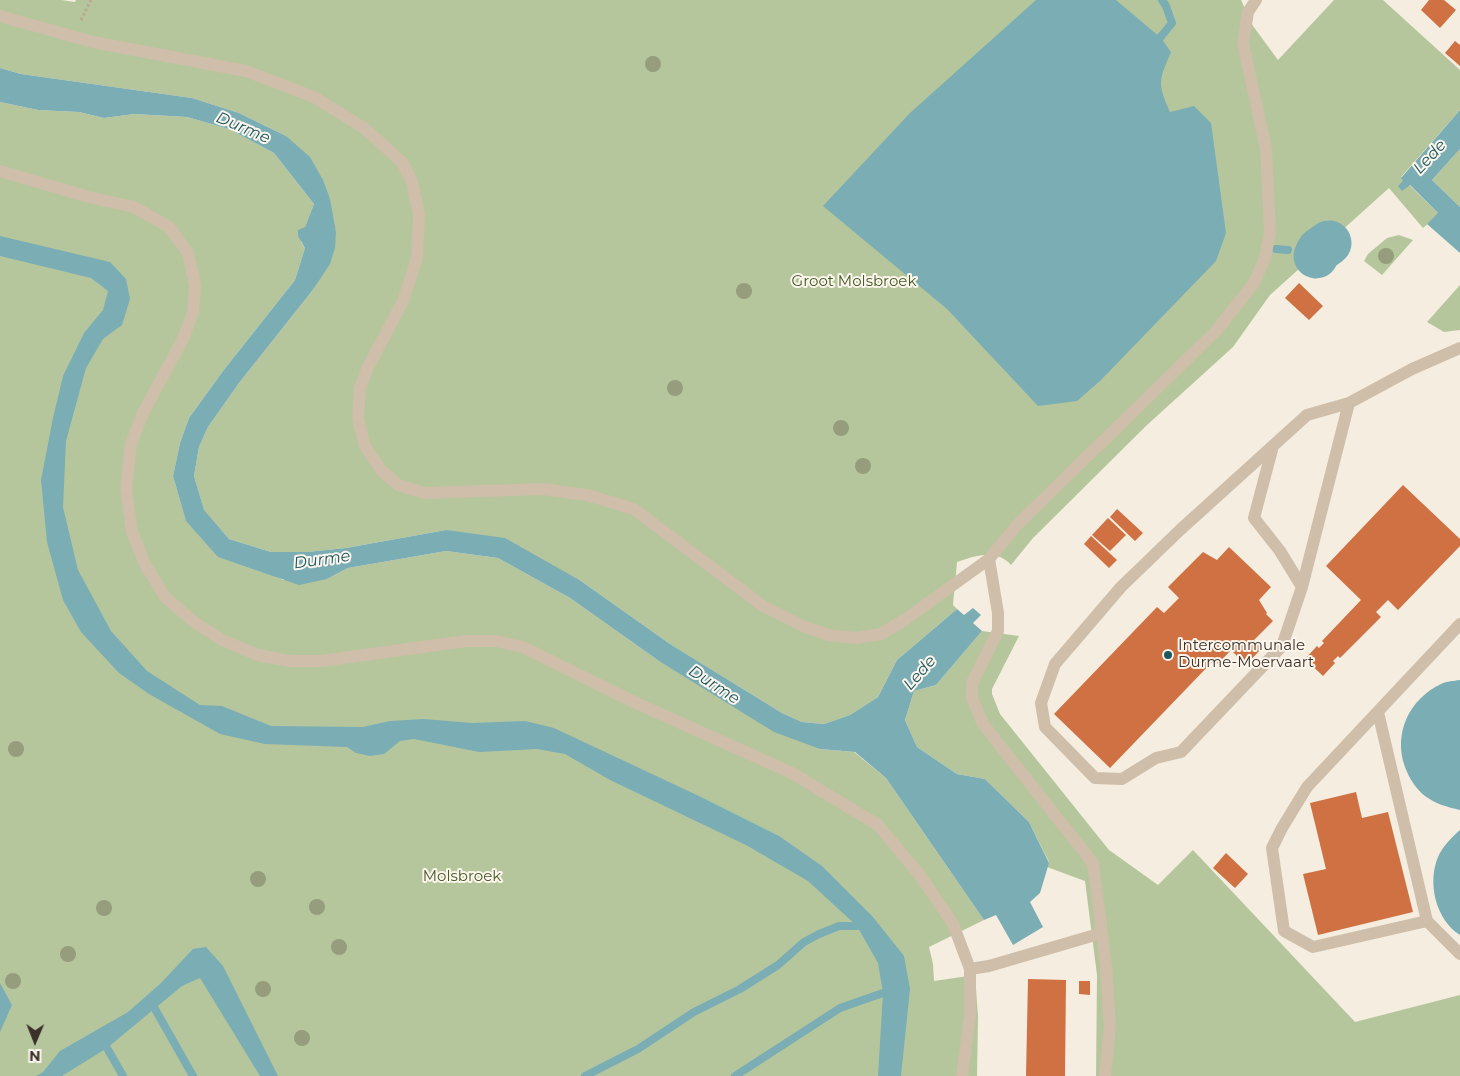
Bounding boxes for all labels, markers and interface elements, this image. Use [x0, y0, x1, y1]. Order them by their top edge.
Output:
water label: Durme [213, 108, 273, 148]
water label: Lede [1410, 136, 1450, 178]
park label: Groot Molsbroek [792, 273, 916, 291]
water label: Durme [292, 547, 352, 573]
place label: Intercommunale Durme-Moervaart [1178, 637, 1314, 672]
marker: Intercommunale Durme-Moervaart [1162, 649, 1174, 661]
water label: Lede [900, 652, 940, 694]
water label: Durme [685, 661, 743, 709]
park label: Molsbroek [423, 868, 501, 886]
north arrow [10, 1016, 60, 1066]
text: N [29, 1047, 41, 1065]

